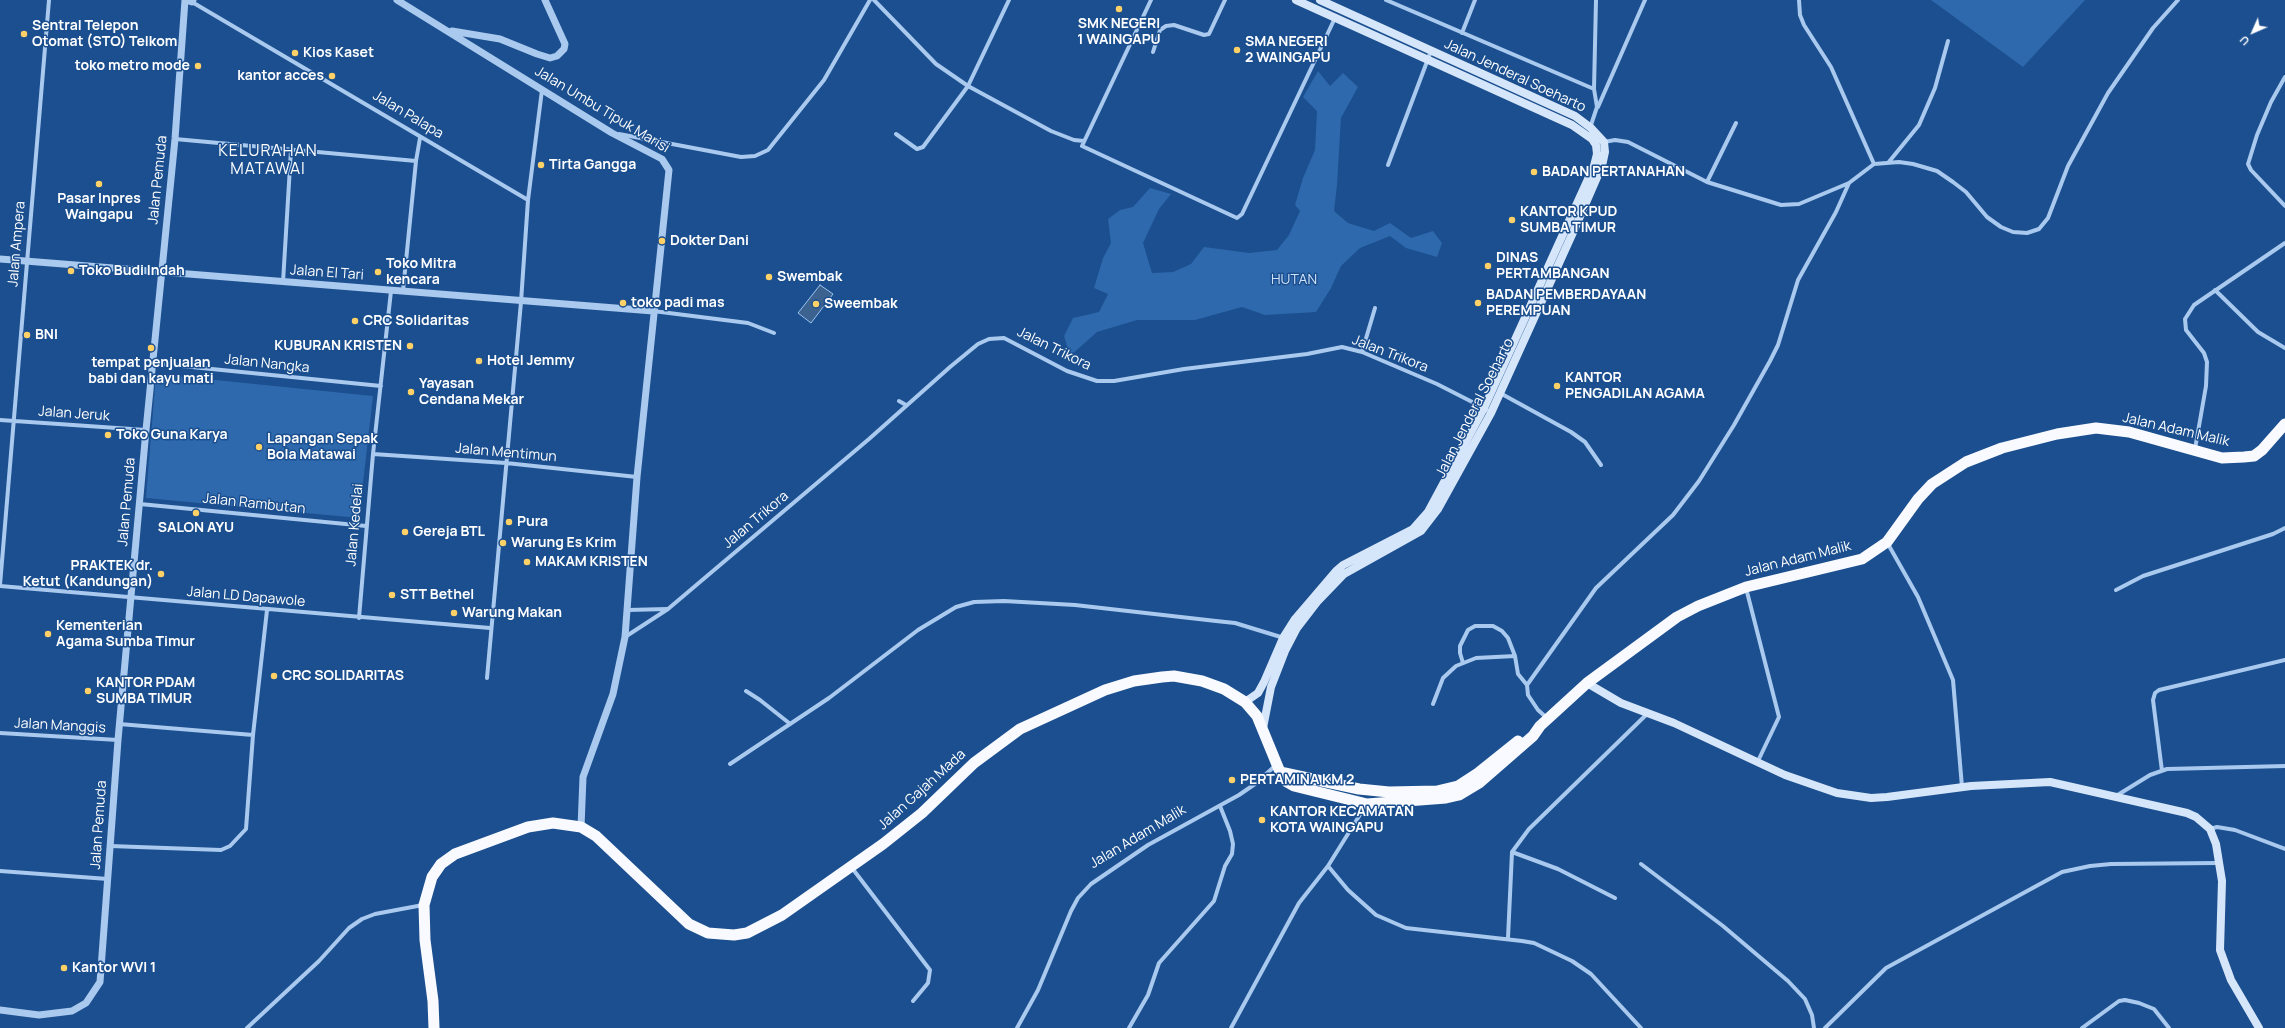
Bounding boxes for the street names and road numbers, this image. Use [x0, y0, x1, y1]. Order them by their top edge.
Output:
street label: Jalan Jenderal Soeharto [1442, 36, 1588, 116]
street label: Jalan Umbu Tipuk Marisi [532, 63, 672, 157]
street label: Jalan Palapa [370, 87, 446, 143]
street label: Jalan Pemuda [145, 135, 171, 225]
street label: Jalan Ampera [5, 200, 29, 288]
street label: Jalan El Tari [290, 262, 364, 284]
street label: Jalan Trikora [1014, 324, 1094, 374]
street label: Jalan Trikora [1350, 332, 1430, 376]
street label: Jalan Jenderal Soeharto [1433, 336, 1517, 480]
street label: Jalan Nangka [224, 351, 310, 377]
street label: Jalan Jeruk [38, 403, 110, 425]
street label: Jalan Adam Malik [2121, 410, 2231, 450]
street label: Jalan Mentimun [455, 440, 557, 466]
street label: Jalan Pemuda [115, 457, 139, 547]
street label: Jalan Kedelai [343, 483, 367, 567]
street label: Jalan Trikora [720, 488, 792, 552]
street label: Jalan Rambutan [202, 490, 306, 518]
street label: Jalan Adam Malik [1743, 538, 1853, 580]
street label: Jalan LD Dapawole [186, 583, 306, 611]
street label: Jalan Manggis [14, 715, 106, 737]
street label: Jalan Gajah Mada [875, 746, 969, 834]
street label: Jalan Pemuda [88, 780, 110, 870]
street label: Jalan Adam Malik [1087, 802, 1189, 872]

